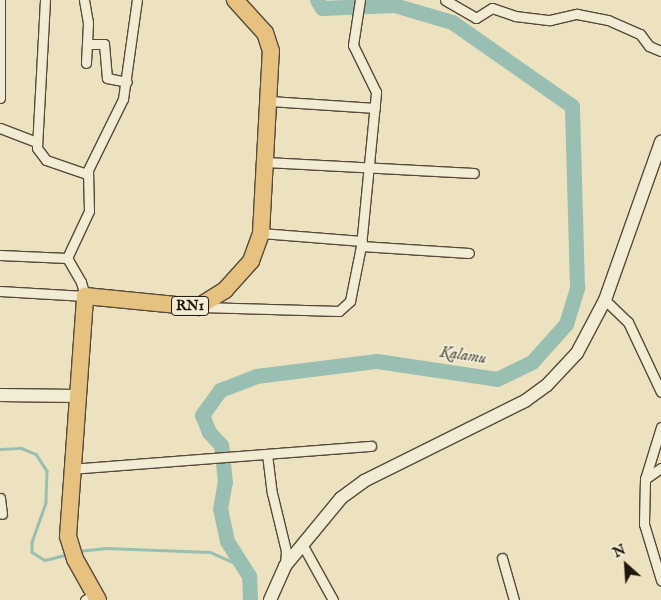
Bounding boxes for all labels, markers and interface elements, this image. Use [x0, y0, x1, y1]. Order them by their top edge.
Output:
road number: RN1 [170, 294, 210, 318]
water label: Kalamu [438, 343, 488, 369]
north arrow [601, 540, 651, 590]
text: N [610, 541, 629, 562]

